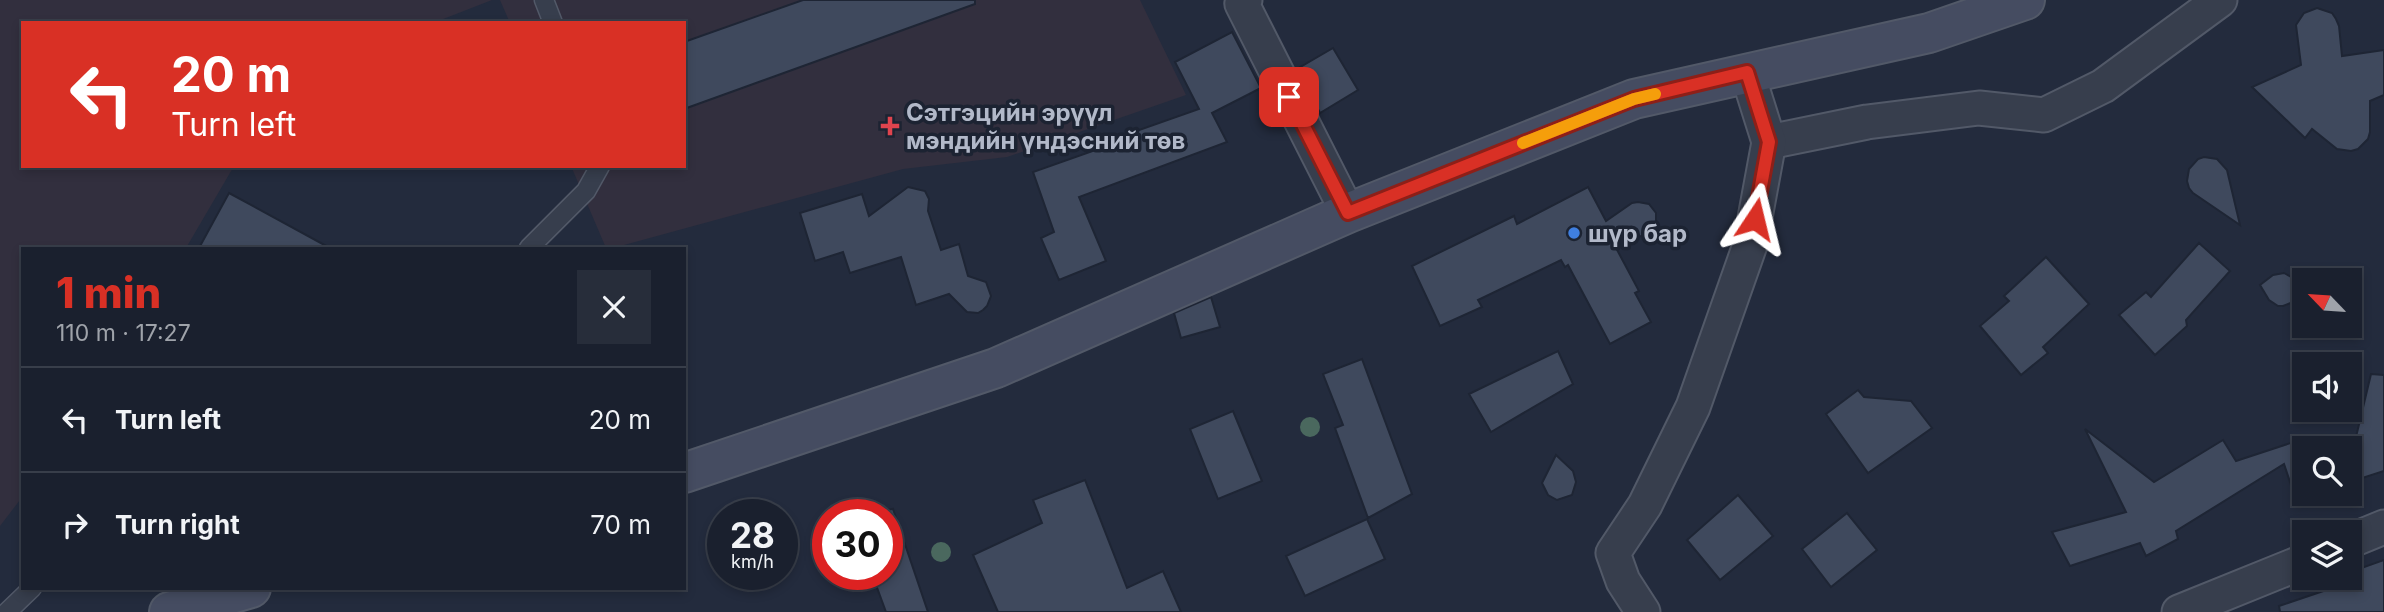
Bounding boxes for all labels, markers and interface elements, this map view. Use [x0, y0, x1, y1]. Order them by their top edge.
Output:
text: 20 m [171, 45, 291, 104]
icon: left [56, 49, 147, 140]
pin [1259, 67, 1319, 127]
icon: arrive [1270, 78, 1308, 116]
place label: Сэтгэцийн эрүүл мэндийн үндэсний төв [906, 98, 1185, 155]
text: Turn left [171, 105, 296, 144]
marker: Сэтгэцийн эрүүл мэндийн үндэсний төв [880, 116, 900, 136]
position arrow [1718, 182, 1792, 256]
place label: шүр бар [1588, 219, 1687, 248]
marker: шүр бар [1566, 225, 1582, 241]
text: 1 min [56, 267, 161, 318]
north arrow [2292, 268, 2362, 338]
map controls [2292, 268, 2362, 590]
button: close [577, 270, 651, 344]
text: 110 m · 17:27 [56, 319, 191, 347]
button: sound [2292, 352, 2362, 422]
icon: left [56, 401, 94, 439]
text: Turn left [115, 404, 221, 435]
text: 20 m [589, 404, 651, 435]
button: search [2292, 436, 2362, 506]
speed limit sign: 30 [812, 499, 903, 590]
icon: right [56, 506, 94, 544]
text: Turn right [115, 509, 240, 540]
text: 70 m [590, 509, 651, 540]
text: 28 [730, 514, 775, 556]
button: layers [2292, 520, 2362, 590]
text: km/h [731, 551, 774, 572]

